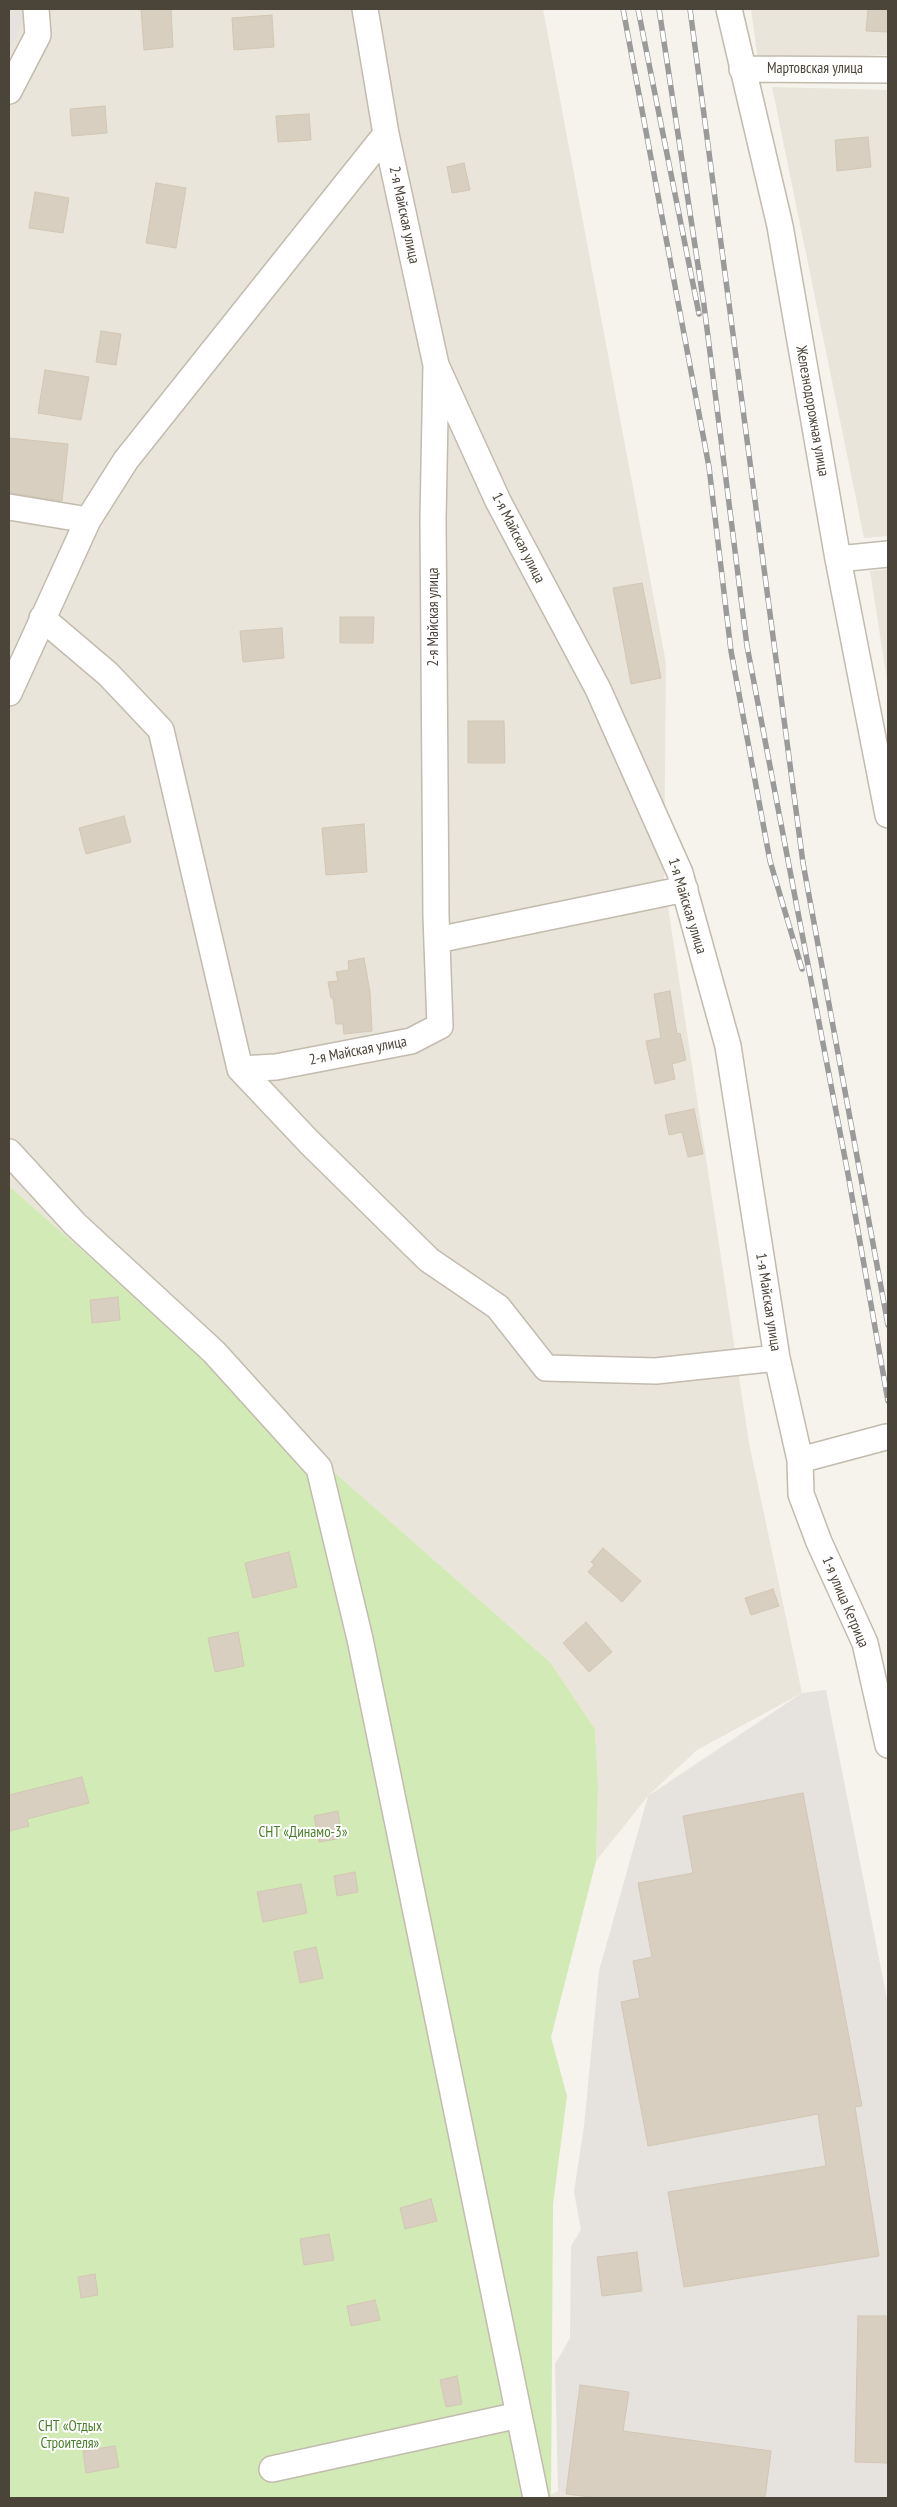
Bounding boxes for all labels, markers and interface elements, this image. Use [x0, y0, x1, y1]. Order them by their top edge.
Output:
street label: Мартовская улица [767, 60, 863, 78]
street label: 2-я Майская улица [385, 165, 423, 265]
street label: Железнодорожная улица [792, 344, 832, 478]
street label: 1-я Майская улица [487, 490, 549, 586]
street label: 2-я Майская улица [425, 567, 443, 667]
street label: 1-я Майская улица [664, 856, 710, 956]
street label: 2-я Майская улица [308, 1033, 408, 1069]
street label: 1-я Майская улица [751, 1252, 785, 1352]
street label: 1-я улица Кетрица [818, 1554, 872, 1650]
park label: СНТ «Динамо-3» [258, 1824, 348, 1842]
park label: СНТ «Отдых Строителя» [38, 2418, 102, 2453]

